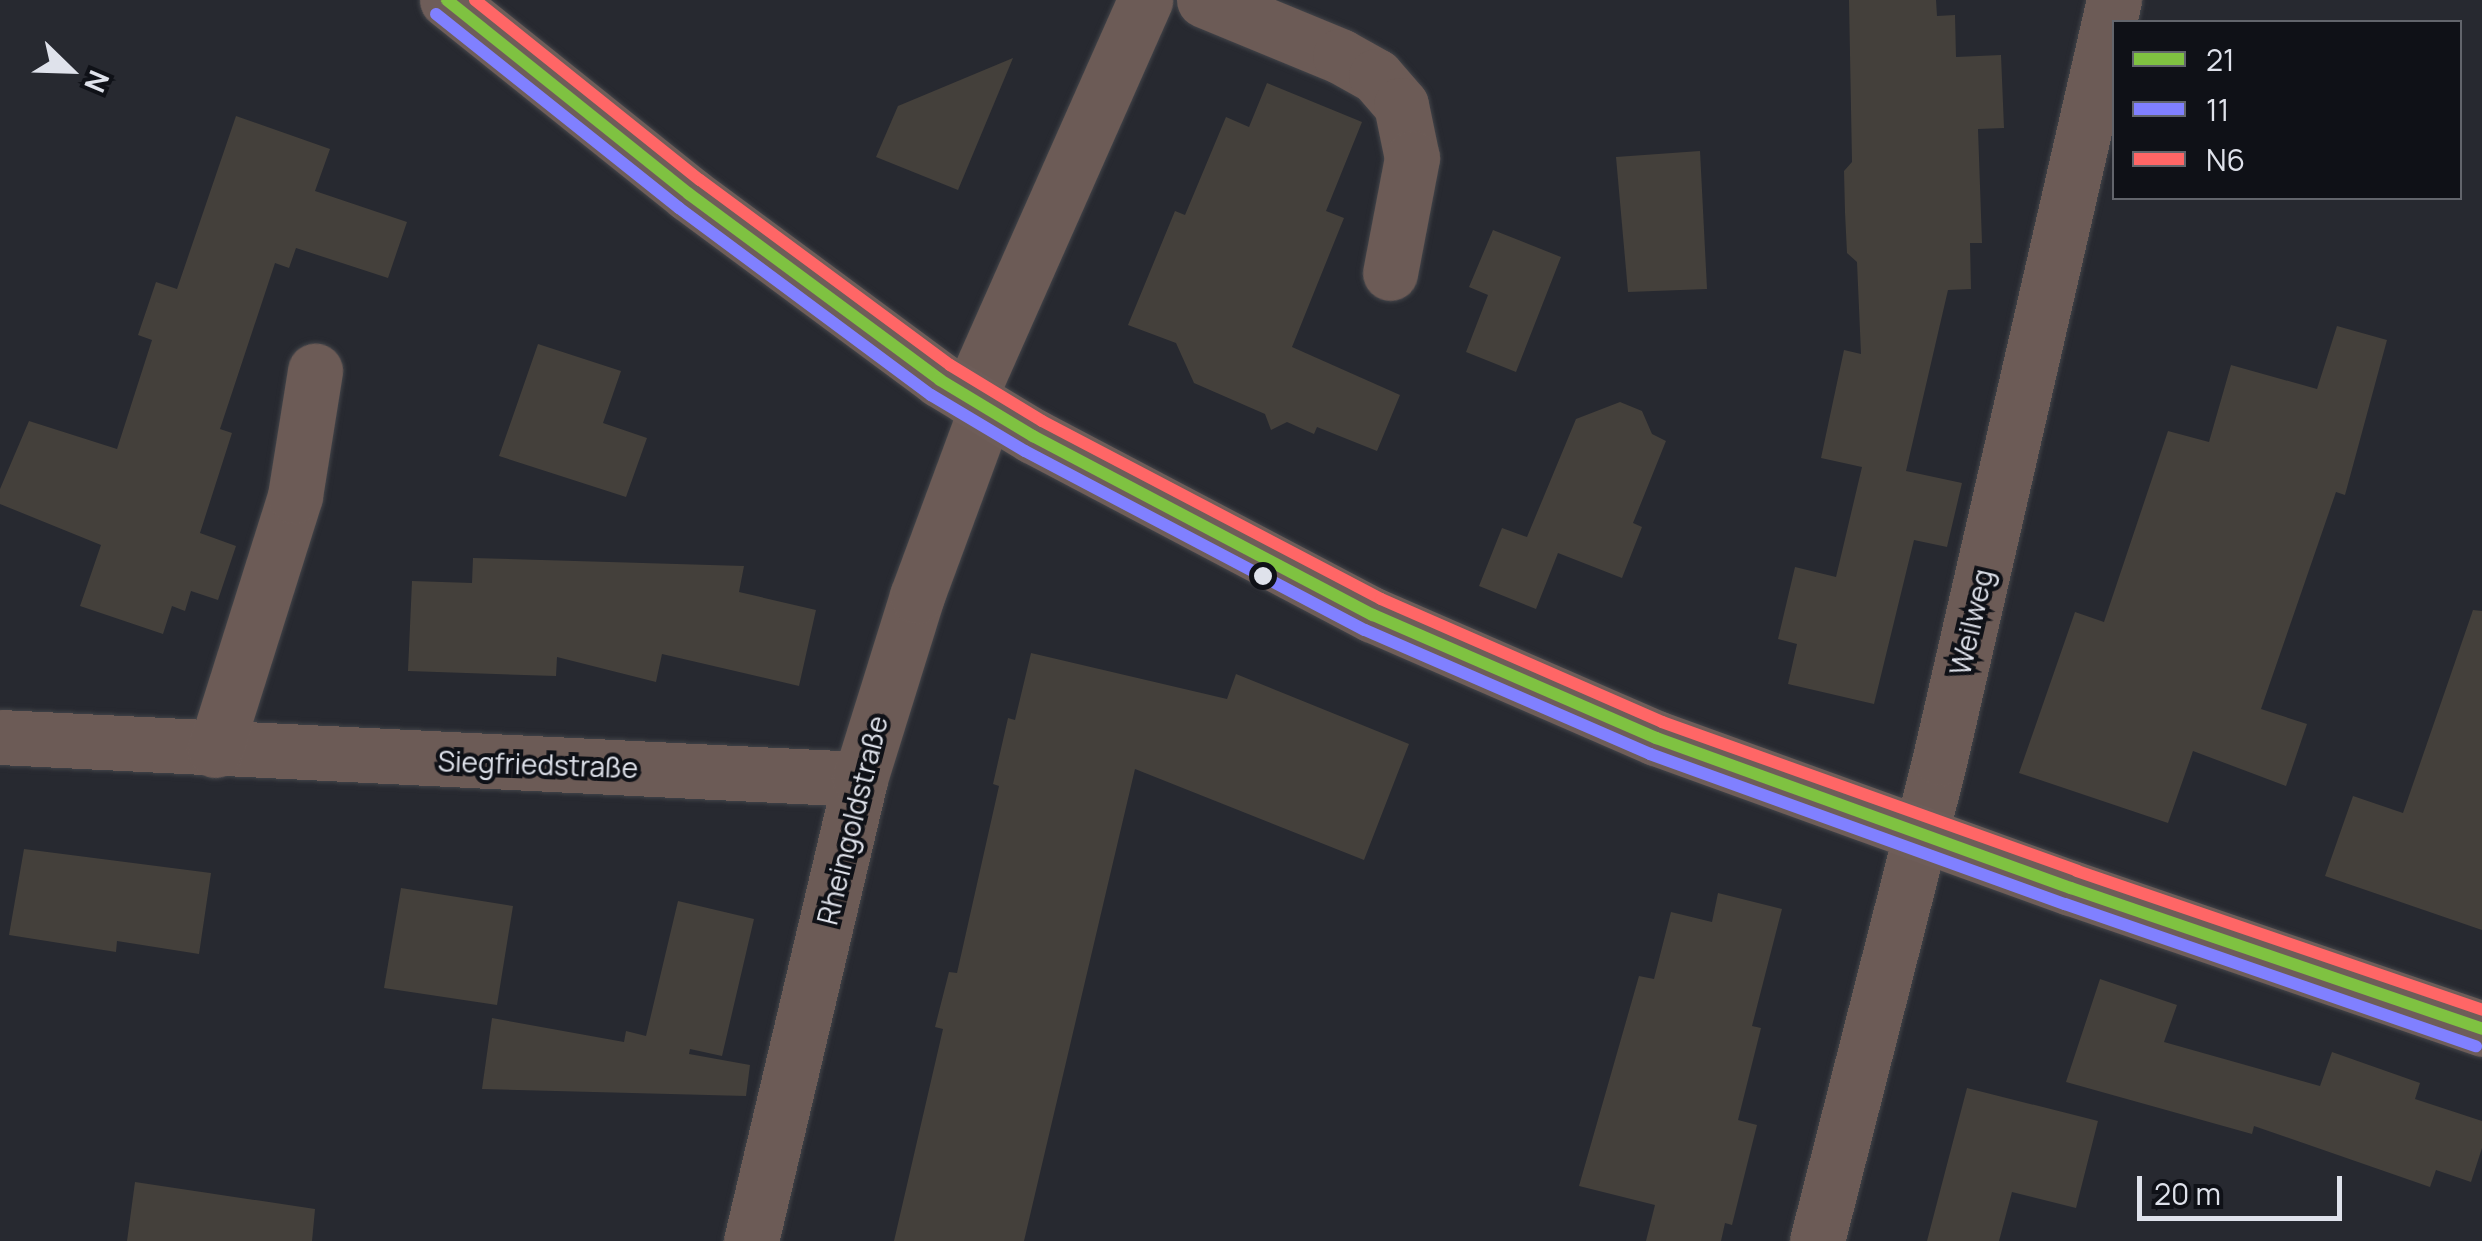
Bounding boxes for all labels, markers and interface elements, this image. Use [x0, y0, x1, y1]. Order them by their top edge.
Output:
north arrow [20, 20, 120, 120]
legend [2112, 20, 2462, 200]
text: 21 [2206, 39, 2235, 80]
text: N [76, 65, 119, 98]
text: 11 [2206, 89, 2229, 130]
text: N6 [2206, 139, 2245, 180]
unlabelled marker [1253, 566, 1273, 586]
street label: Weilweg [1943, 566, 1999, 678]
street label: Rheingoldstraße [810, 712, 894, 928]
street label: Siegfriedstraße [437, 744, 639, 784]
scale bar [2142, 1156, 2347, 1218]
text: 20 m [2154, 1173, 2221, 1214]

